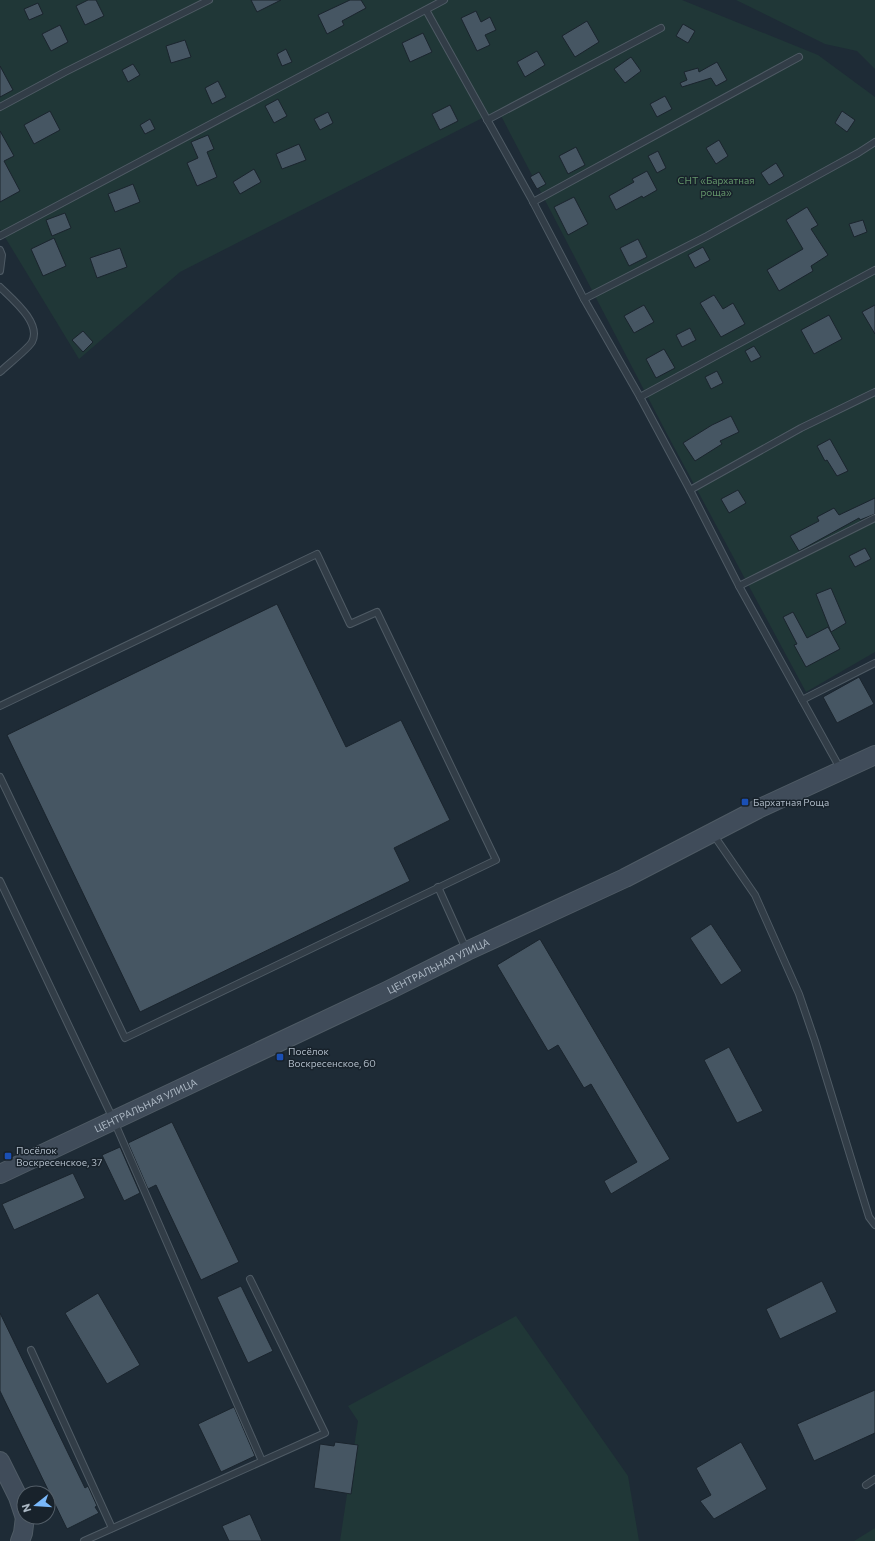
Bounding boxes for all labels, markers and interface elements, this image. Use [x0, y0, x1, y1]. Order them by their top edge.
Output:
park label: СНТ «Бархатная роща» [678, 174, 754, 198]
place label: Бархатная Роща [753, 796, 829, 808]
marker: Бархатная Роща [740, 797, 750, 807]
street label: ЦЕНТРАЛЬНАЯ УЛИЦА [385, 936, 491, 996]
place label: Посёлок Воскресенское, 60 [288, 1045, 376, 1069]
marker: Посёлок Воскресенское, 60 [275, 1052, 285, 1062]
street label: ЦЕНТРАЛЬНАЯ УЛИЦА [92, 1076, 199, 1135]
place label: Посёлок Воскресенское, 37 [16, 1144, 102, 1168]
marker: Посёлок Воскресенское, 37 [3, 1151, 13, 1161]
north arrow [16, 1485, 56, 1525]
text: N [19, 1502, 33, 1514]

